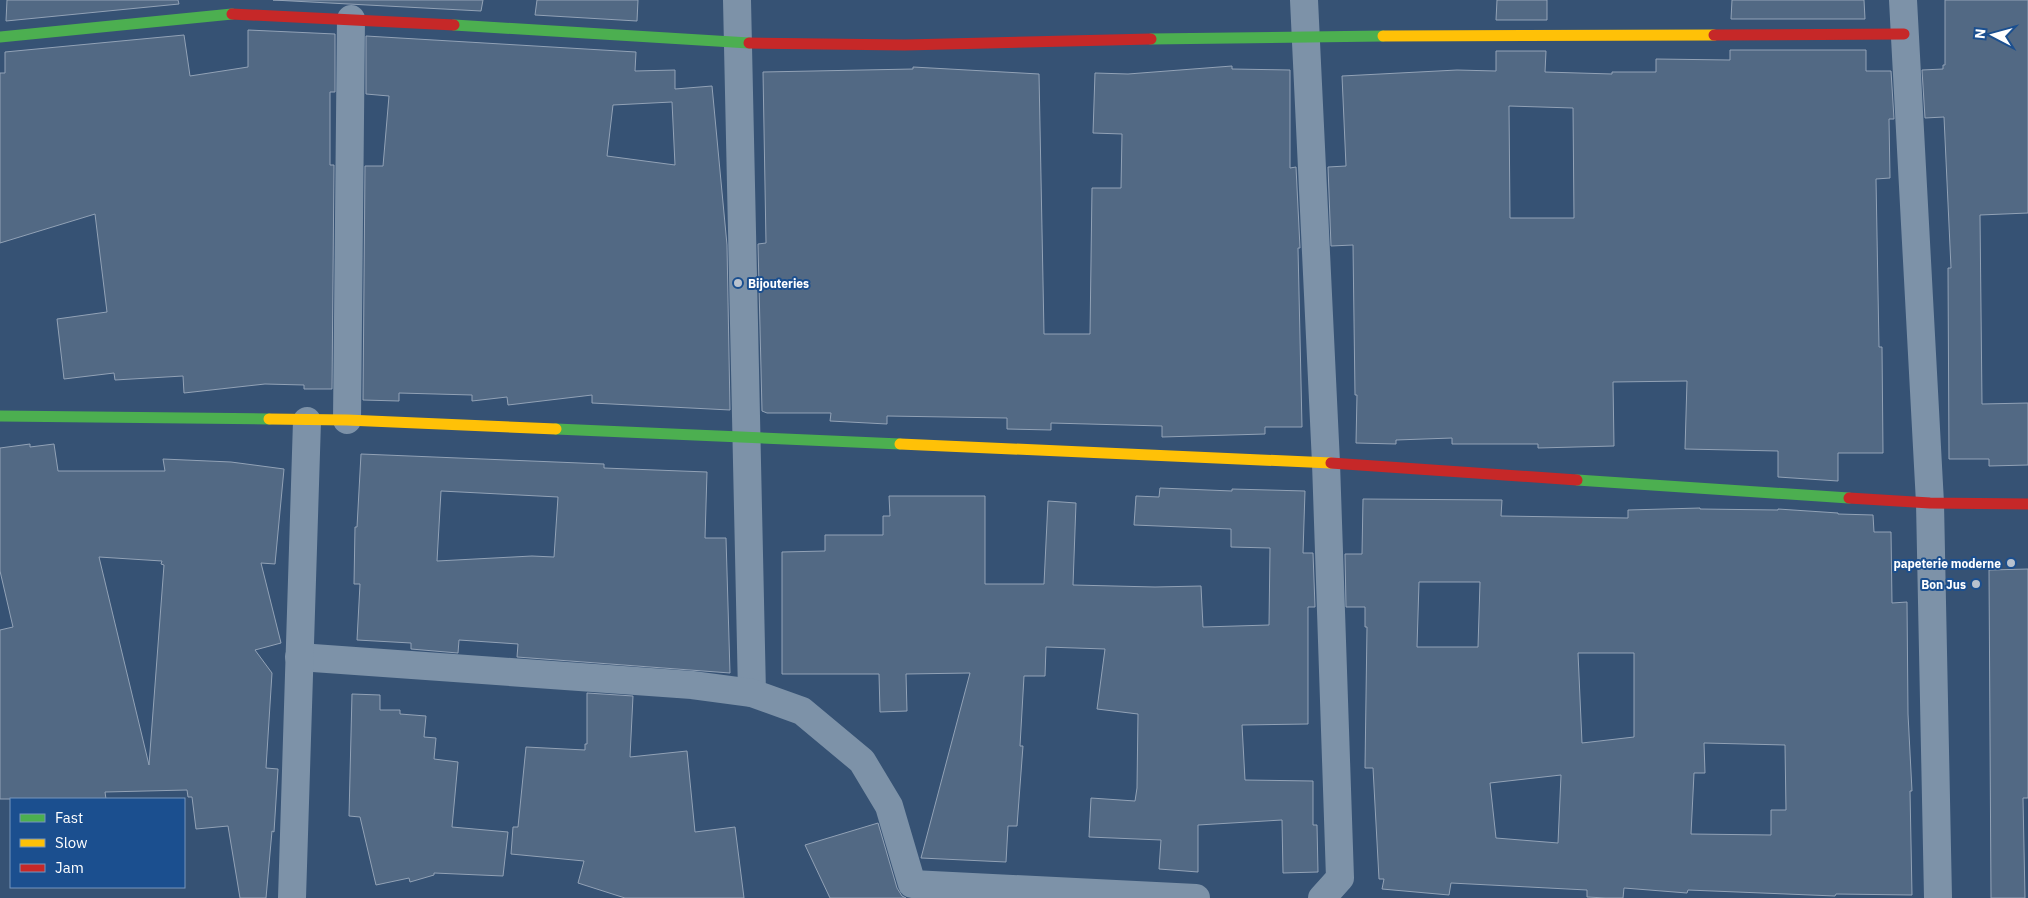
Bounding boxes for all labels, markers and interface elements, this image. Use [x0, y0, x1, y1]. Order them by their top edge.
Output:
north arrow [1968, 10, 2018, 60]
text: N [1971, 28, 1990, 40]
place label: Bijouteries [748, 276, 809, 291]
marker: Bijouteries [732, 277, 744, 289]
place label: papeterie moderne [1893, 556, 2001, 571]
marker: papeterie moderne [2005, 557, 2017, 569]
place label: Bon Jus [1921, 577, 1966, 592]
marker: Bon Jus [1970, 578, 1982, 590]
legend [10, 798, 185, 888]
text: Fast [55, 808, 83, 827]
text: Slow [55, 833, 88, 852]
text: Jam [55, 858, 84, 877]

